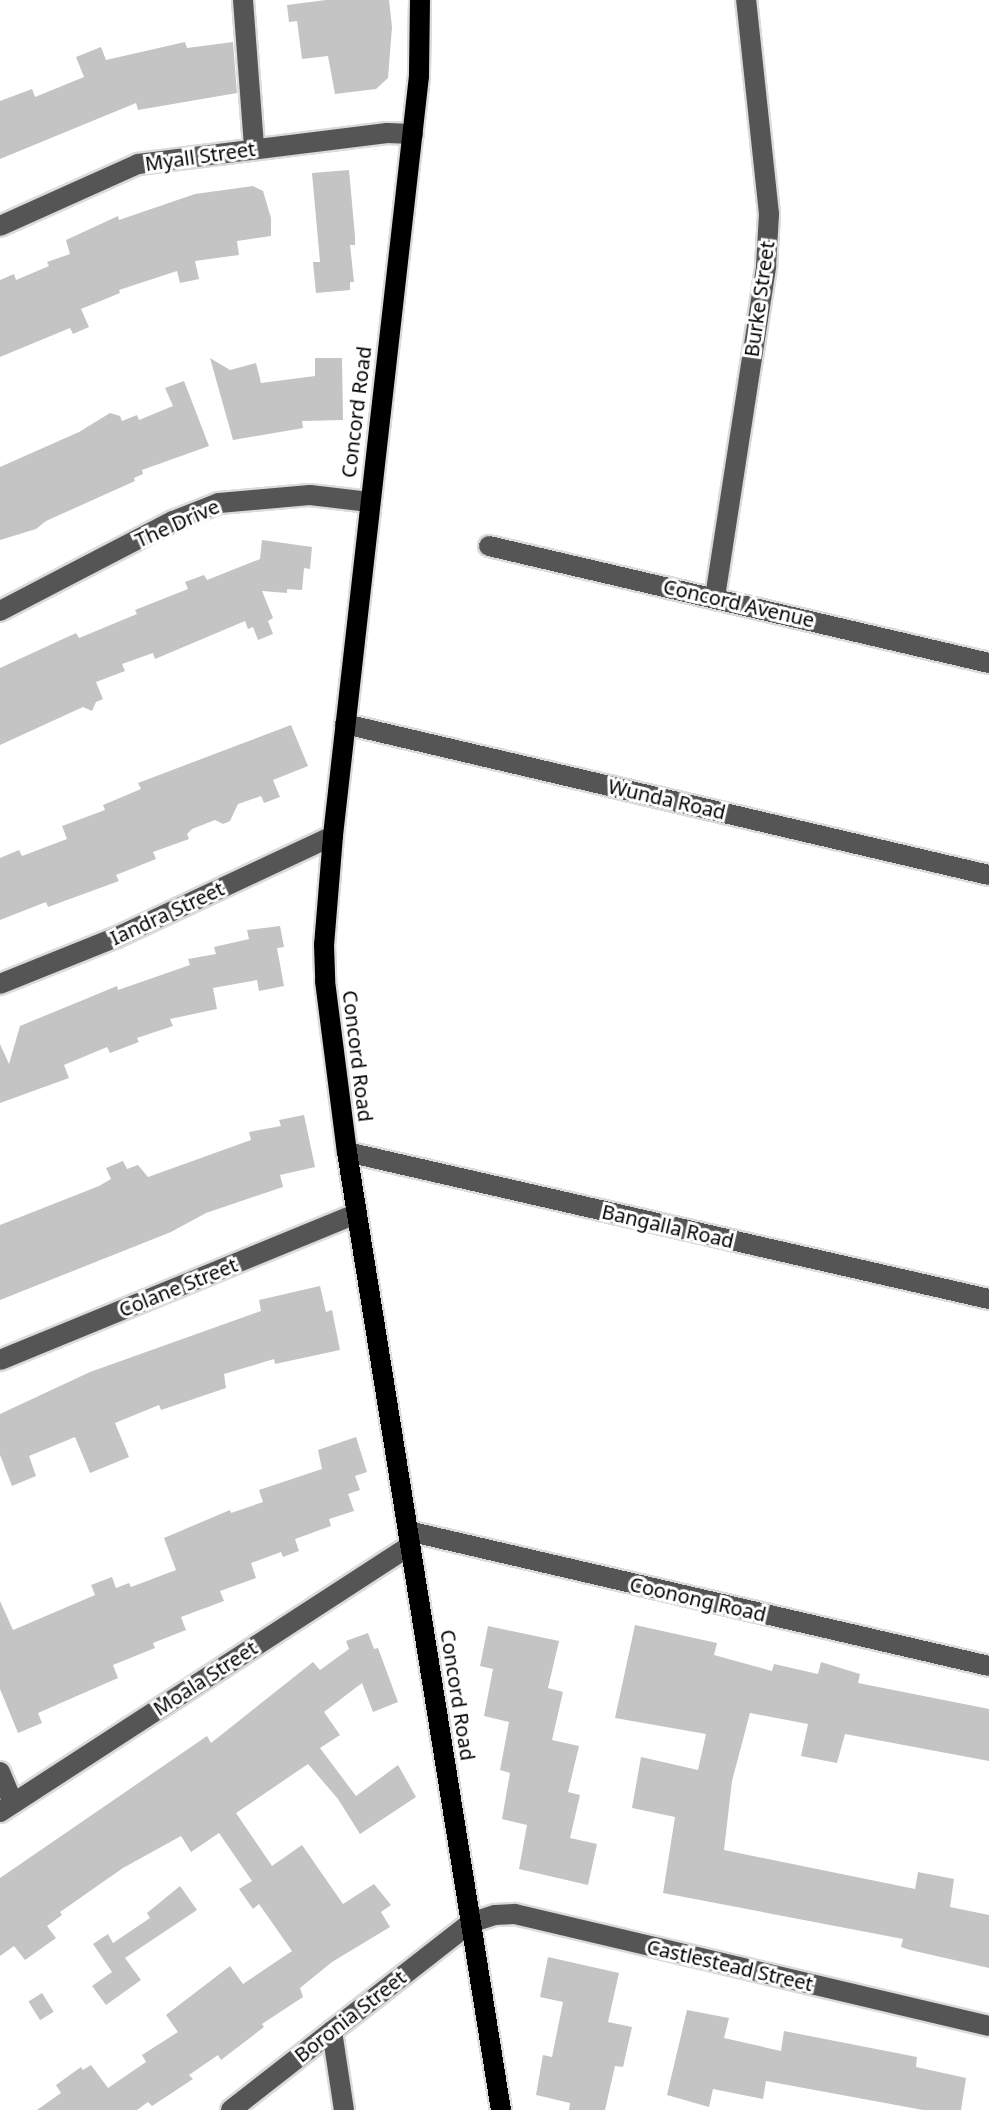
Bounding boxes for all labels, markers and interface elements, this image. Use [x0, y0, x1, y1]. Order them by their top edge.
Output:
street label: Myall Street [143, 136, 257, 176]
street label: Burke Street [739, 240, 779, 358]
street label: Concord Road [336, 345, 376, 479]
street label: The Drive [131, 494, 223, 552]
street label: Concord Avenue [661, 574, 817, 632]
street label: Wunda Road [606, 774, 728, 824]
street label: Iandra Street [106, 876, 228, 950]
street label: Concord Road [338, 989, 378, 1123]
street label: Bangalla Road [600, 1199, 736, 1253]
street label: Colane Street [115, 1252, 241, 1322]
street label: Coonong Road [627, 1572, 769, 1626]
street label: Concord Road [436, 1628, 480, 1762]
street label: Moala Street [149, 1636, 261, 1720]
street label: Castlestead Street [645, 1934, 815, 1996]
street label: Boronia Street [289, 1965, 411, 2067]

